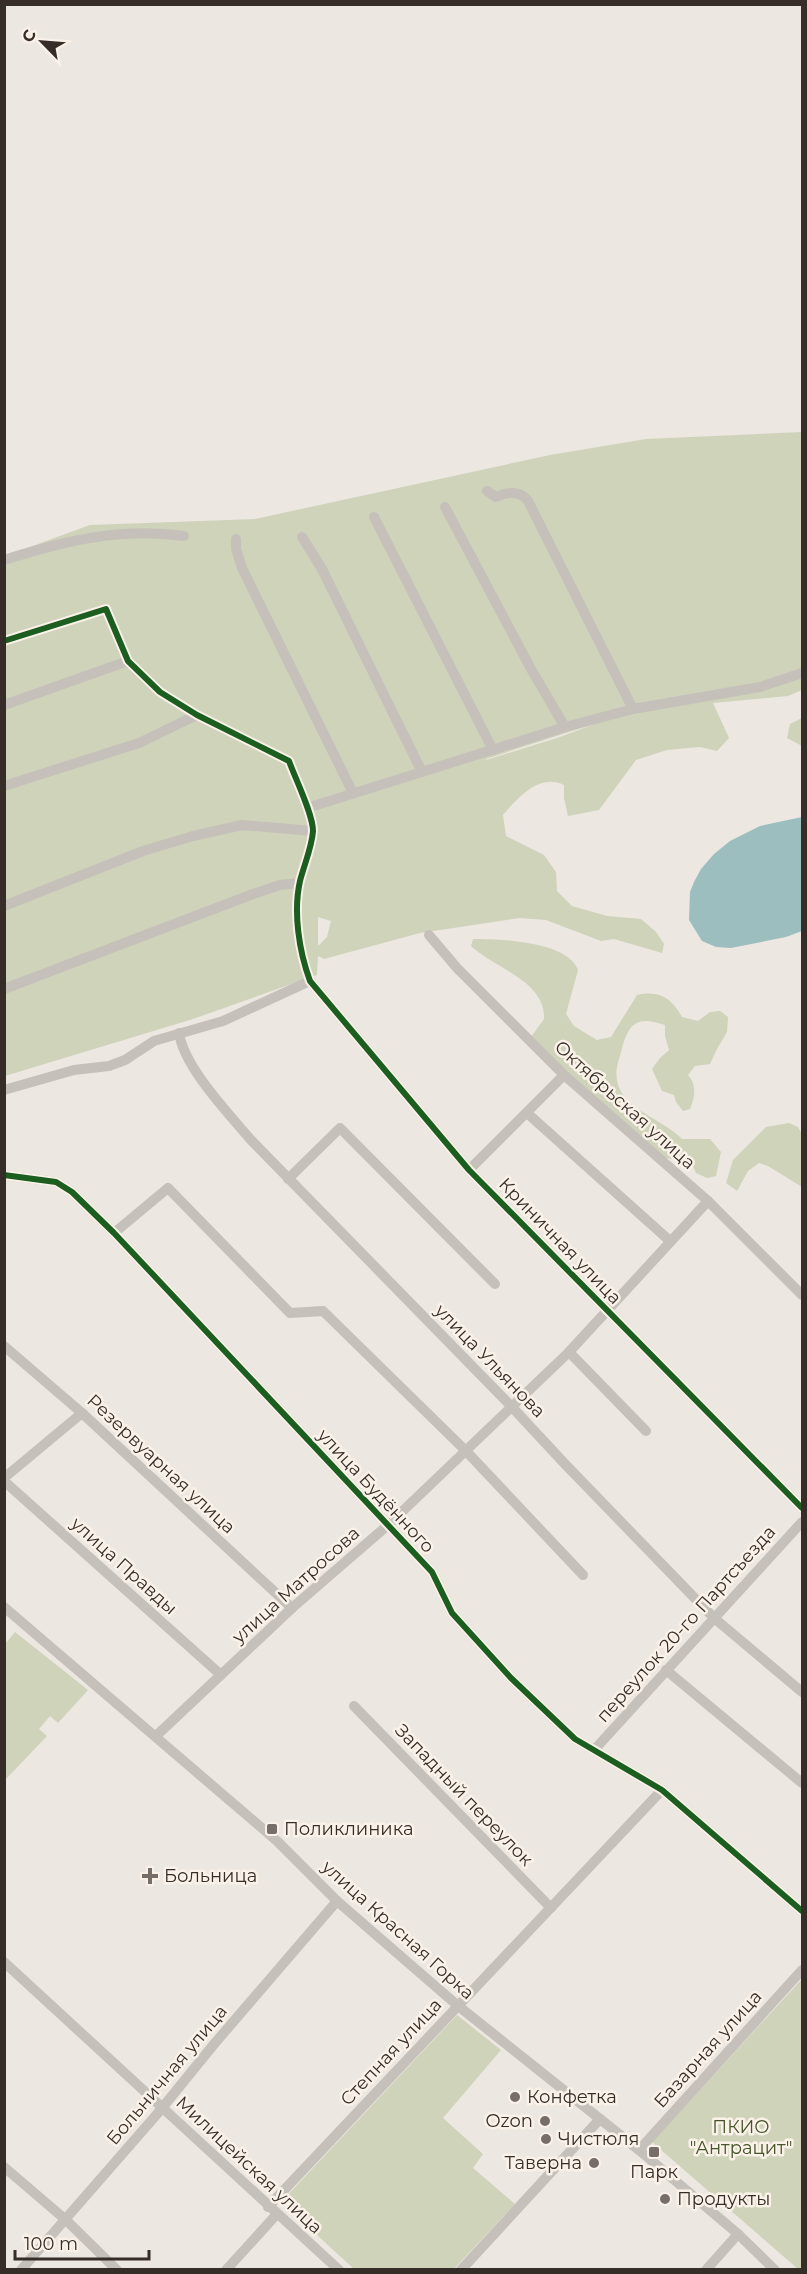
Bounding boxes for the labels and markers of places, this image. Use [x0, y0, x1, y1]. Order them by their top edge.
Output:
place label: Поликлиника [284, 1818, 414, 1840]
marker: Поликлиника [265, 1822, 279, 1836]
place label: Больница [164, 1865, 257, 1887]
marker: Больница [141, 1867, 159, 1885]
place label: Конфетка [527, 2086, 617, 2108]
marker: Конфетка [508, 2090, 522, 2104]
place label: Ozon [485, 2110, 533, 2132]
marker: Ozon [538, 2114, 552, 2128]
place label: Чистюля [558, 2128, 640, 2150]
marker: Чистюля [539, 2132, 553, 2146]
marker: Парк [647, 2145, 661, 2159]
place label: Таверна [504, 2152, 582, 2174]
marker: Таверна [587, 2156, 601, 2170]
place label: Парк [630, 2161, 679, 2183]
place label: Продукты [677, 2188, 770, 2210]
marker: Продукты [658, 2192, 672, 2206]

